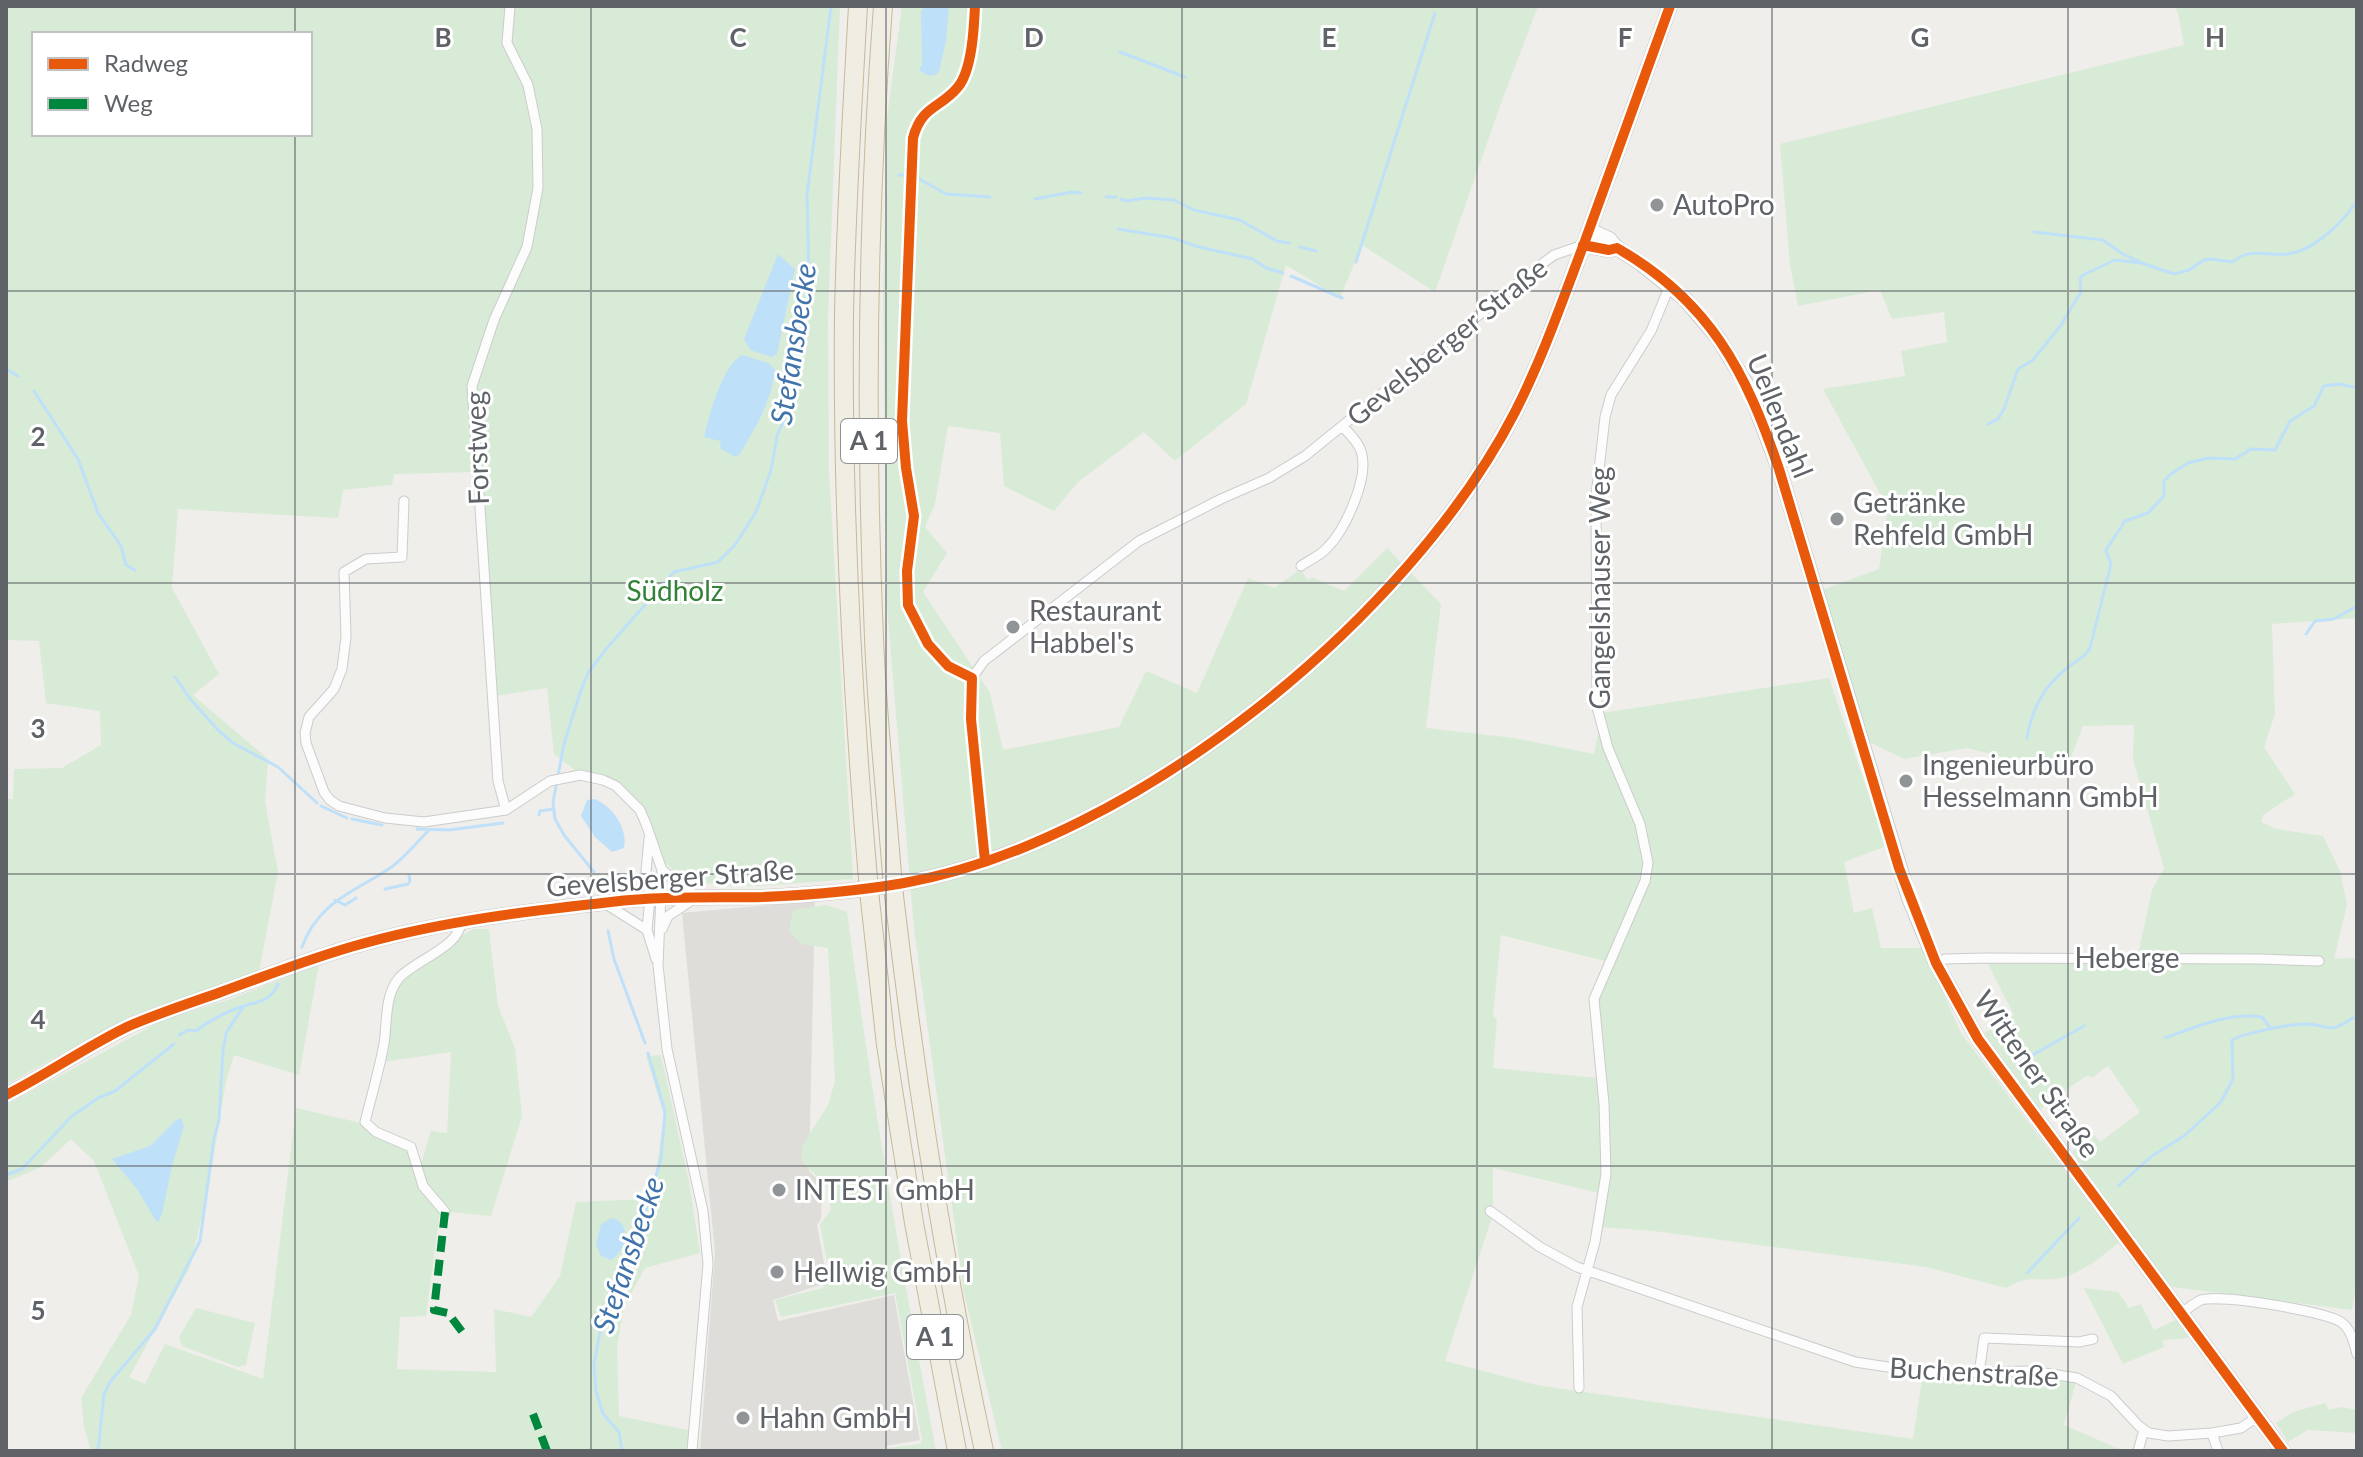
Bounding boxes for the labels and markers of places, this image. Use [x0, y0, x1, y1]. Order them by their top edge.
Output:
place label: AutoPro [1673, 187, 1775, 221]
marker: AutoPro [1648, 196, 1666, 214]
place label: Getränke Rehfeld GmbH [1853, 485, 2033, 551]
marker: Getränke Rehfeld GmbH [1828, 510, 1846, 528]
place label: Restaurant Habbel's [1029, 593, 1161, 659]
marker: Restaurant Habbel's [1004, 618, 1022, 636]
place label: Ingenieurbüro Hesselmann GmbH [1922, 747, 2159, 813]
marker: Ingenieurbüro Hesselmann GmbH [1897, 772, 1915, 790]
place label: INTEST GmbH [795, 1172, 975, 1206]
marker: INTEST GmbH [770, 1181, 788, 1199]
place label: Hellwig GmbH [793, 1254, 972, 1288]
marker: Hellwig GmbH [768, 1263, 786, 1281]
place label: Hahn GmbH [759, 1400, 912, 1434]
marker: Hahn GmbH [734, 1409, 752, 1427]

